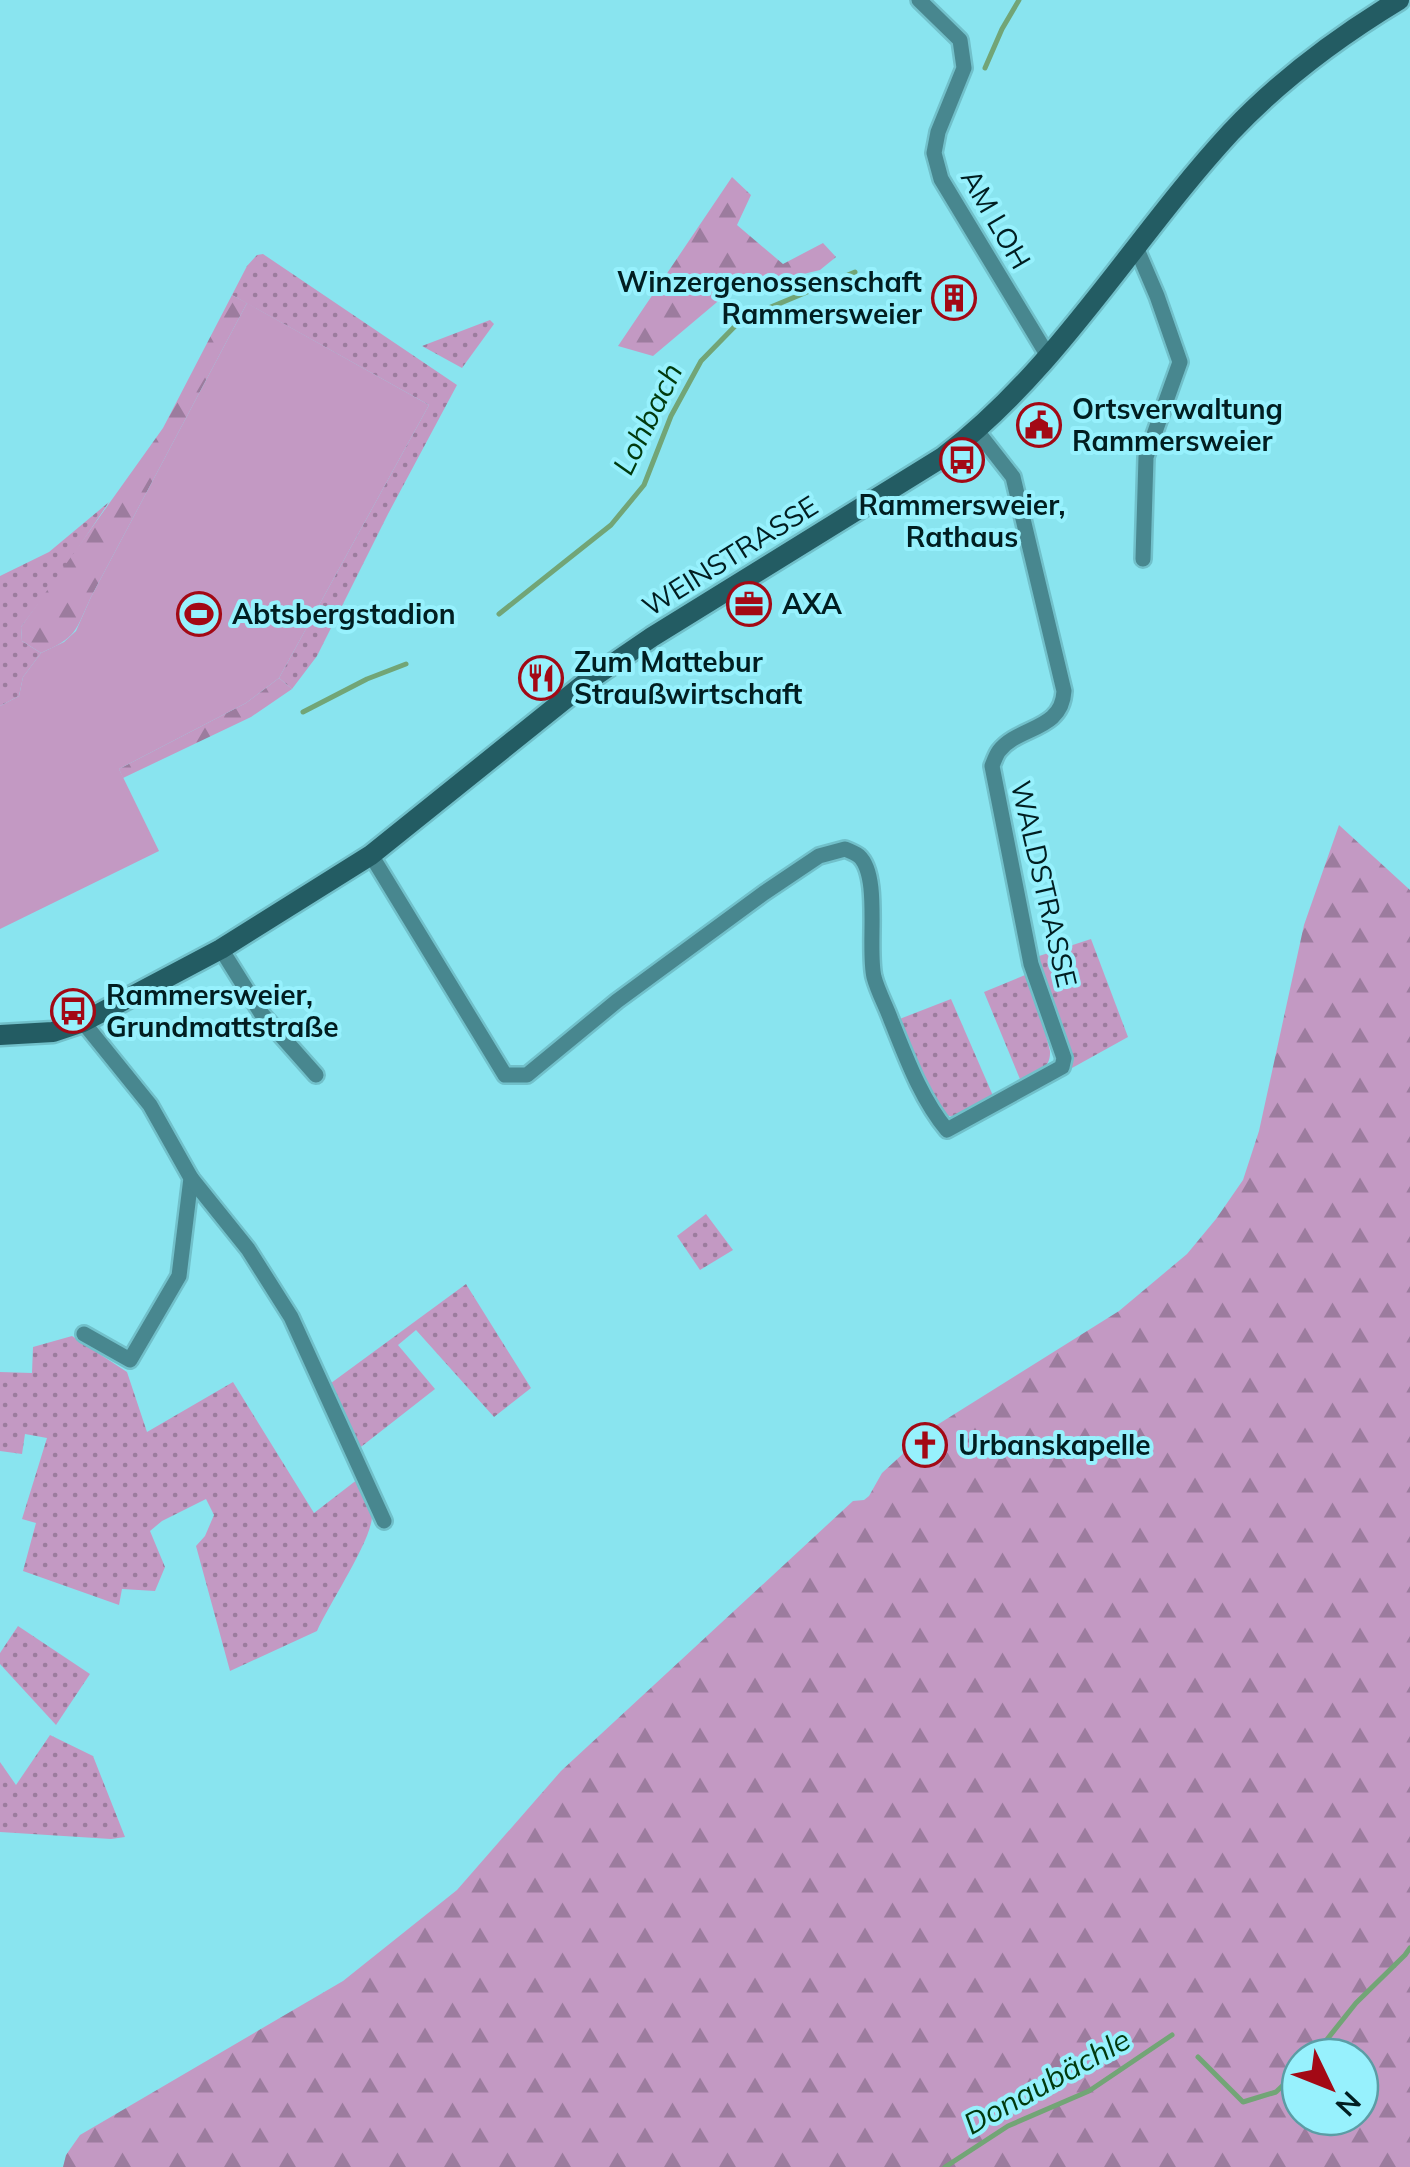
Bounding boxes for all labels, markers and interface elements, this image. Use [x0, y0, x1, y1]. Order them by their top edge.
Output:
street label: AM LOH [954, 163, 1039, 275]
place label: Winzergenossenschaft Rammersweier [617, 264, 922, 331]
building icon: Winzergenossenschaft Rammersweier [931, 275, 977, 321]
water label: Lohbach [604, 357, 690, 481]
place label: Ortsverwaltung Rammersweier [1072, 391, 1283, 458]
public building icon: Ortsverwaltung Rammersweier [1016, 402, 1062, 448]
bus stop icon: Rammersweier, Rathaus [939, 437, 985, 483]
place label: Rammersweier, Rathaus [859, 487, 1065, 554]
street label: WEINSTRASSE [635, 488, 824, 624]
office icon: AXA [726, 581, 772, 627]
place label: AXA [782, 586, 842, 621]
sports icon: Abtsbergstadion [176, 591, 222, 637]
place label: Abtsbergstadion [232, 596, 456, 631]
place label: Zum Mattebur Straußwirtschaft [574, 644, 803, 711]
restaurant icon: Zum Mattebur Straußwirtschaft [518, 655, 564, 701]
street label: WALDSTRASSE [1004, 777, 1085, 991]
place label: Rammersweier, Grundmattstraße [106, 977, 339, 1044]
bus stop icon: Rammersweier, Grundmattstraße [50, 988, 96, 1034]
church icon: Urbanskapelle [902, 1422, 948, 1468]
place label: Urbanskapelle [958, 1427, 1151, 1462]
water label: Donaubächle [957, 2020, 1136, 2142]
north arrow [1280, 2037, 1380, 2137]
text: N [1329, 2085, 1369, 2124]

